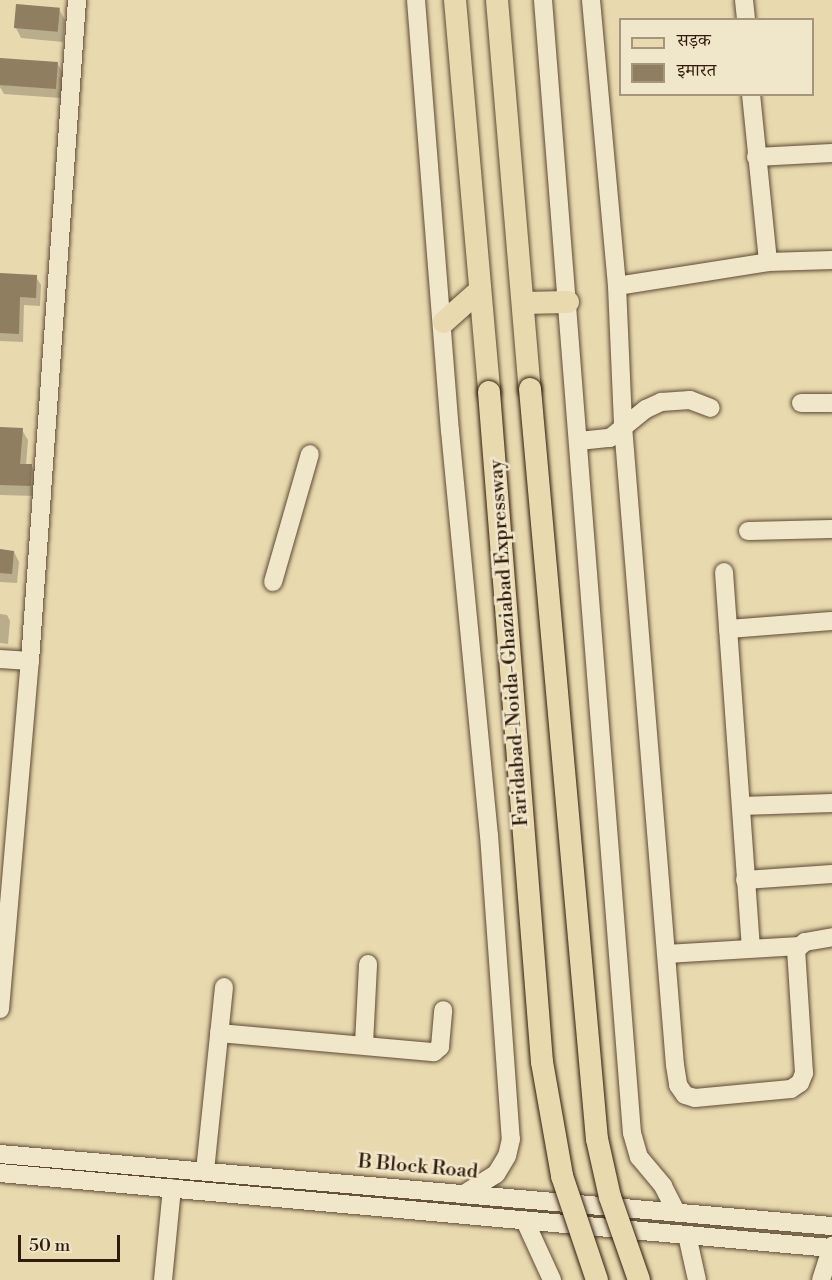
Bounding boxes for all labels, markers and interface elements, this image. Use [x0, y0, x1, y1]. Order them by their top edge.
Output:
legend [619, 18, 814, 96]
text: सड़क [677, 29, 711, 52]
text: इमारत [677, 59, 716, 82]
street label: Faridabad-Noida-Ghaziabad Expressway [484, 459, 534, 827]
street label: B Block Road [357, 1150, 479, 1184]
scale bar [21, 1223, 123, 1261]
text: 50 m [29, 1234, 70, 1257]

